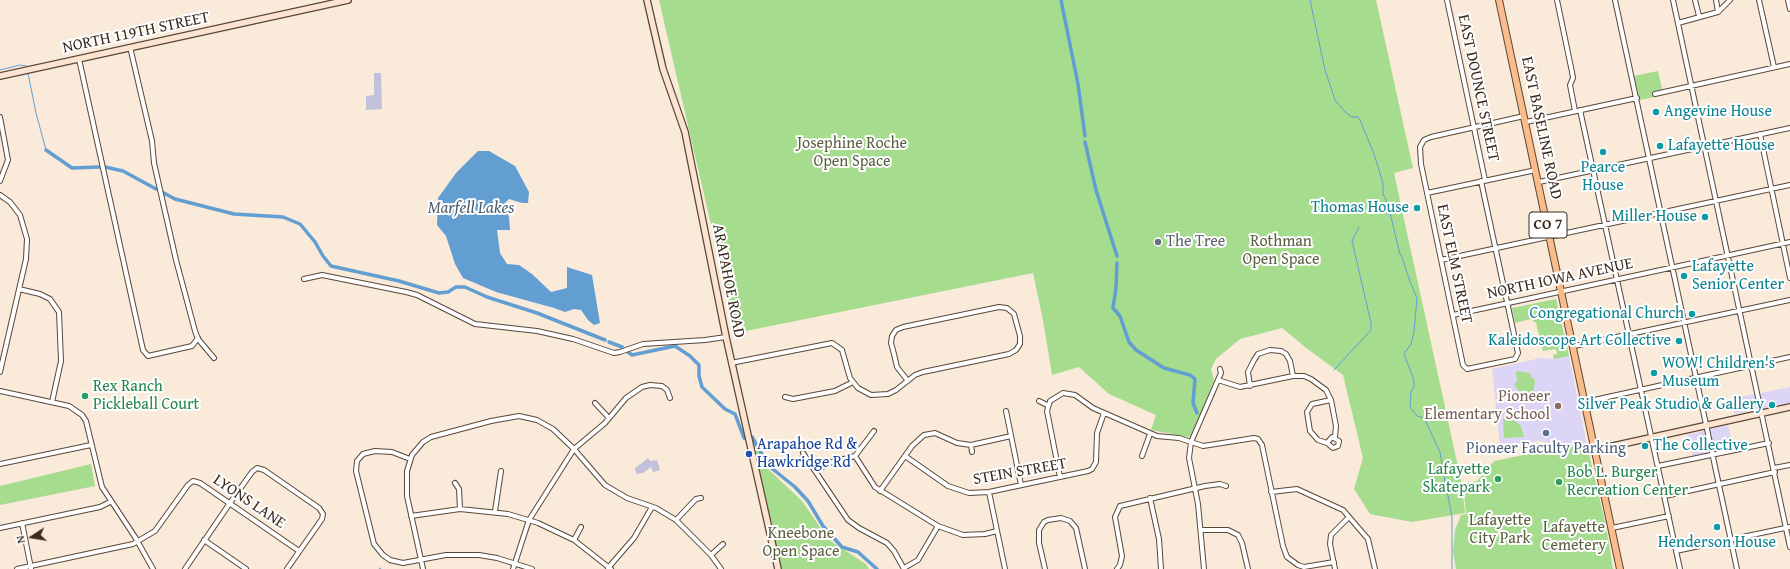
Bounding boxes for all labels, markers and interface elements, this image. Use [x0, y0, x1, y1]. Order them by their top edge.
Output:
street label: NORTH 119TH STREET [61, 8, 211, 58]
street label: EAST DOUNCE STREET [1453, 13, 1503, 163]
street label: EAST BASELINE ROAD [1516, 55, 1566, 201]
place label: Angevine House [1664, 102, 1772, 122]
marker: Angevine House [1651, 107, 1661, 117]
park label: Josephine Roche Open Space [797, 134, 907, 172]
place label: Lafayette House [1668, 136, 1775, 156]
marker: Lafayette House [1655, 141, 1665, 151]
marker: Pearce House [1598, 147, 1608, 157]
place label: Pearce House [1581, 158, 1625, 196]
place label: Thomas House [1311, 198, 1409, 218]
water label: Marfell Lakes [428, 199, 514, 219]
street label: EAST ELM STREET [1432, 202, 1476, 326]
marker: Thomas House [1412, 203, 1422, 213]
place label: Miller House [1611, 207, 1697, 227]
road number: CO 7 [1529, 212, 1567, 238]
marker: Miller House [1700, 212, 1710, 222]
street label: ARAPAHOE ROAD [708, 222, 748, 340]
place label: The Tree [1166, 232, 1225, 252]
park label: Rothman Open Space [1243, 232, 1319, 270]
marker: The Tree [1153, 237, 1163, 247]
street label: NORTH IOWA AVENUE [1485, 254, 1635, 304]
place label: Lafayette Senior Center [1692, 257, 1784, 295]
marker: Lafayette Senior Center [1679, 271, 1689, 281]
place label: Congregational Church [1529, 304, 1684, 324]
marker: Congregational Church [1687, 309, 1697, 319]
place label: Kaleidoscope Art Collective [1488, 331, 1671, 351]
marker: Kaleidoscope Art Collective [1674, 336, 1684, 346]
place label: WOW! Children's Museum [1662, 354, 1775, 392]
marker: WOW! Children's Museum [1649, 368, 1659, 378]
place label: Rex Ranch Pickleball Court [93, 377, 199, 415]
place label: Pioneer Elementary School [1425, 387, 1550, 425]
marker: Rex Ranch Pickleball Court [80, 391, 90, 401]
place label: Silver Peak Studio & Gallery [1577, 395, 1764, 415]
marker: Silver Peak Studio & Gallery [1767, 400, 1777, 410]
marker: Pioneer Elementary School [1553, 401, 1563, 411]
marker: Pioneer Faculty Parking [1541, 428, 1551, 438]
place label: Arapahoe Rd & Hawkridge Rd [757, 435, 857, 473]
place label: The Collective [1653, 436, 1748, 456]
place label: Pioneer Faculty Parking [1466, 439, 1626, 459]
marker: The Collective [1640, 441, 1650, 451]
marker: Arapahoe Rd & Hawkridge Rd [744, 449, 754, 459]
street label: STEIN STREET [972, 454, 1068, 490]
place label: Lafayette Skatepark [1422, 460, 1490, 498]
place label: Bob L. Burger Recreation Center [1567, 463, 1688, 501]
street label: LYONS LANE [209, 471, 289, 533]
marker: Lafayette Skatepark [1493, 474, 1503, 484]
marker: Bob L. Burger Recreation Center [1554, 477, 1564, 487]
park label: Lafayette City Park [1469, 511, 1531, 549]
north arrow [12, 517, 52, 557]
park label: Lafayette Cemetery [1542, 518, 1606, 556]
marker: Henderson House [1712, 522, 1722, 532]
park label: Kneebone Open Space [763, 524, 839, 562]
place label: Henderson House [1658, 533, 1776, 553]
text: N [12, 534, 29, 545]

